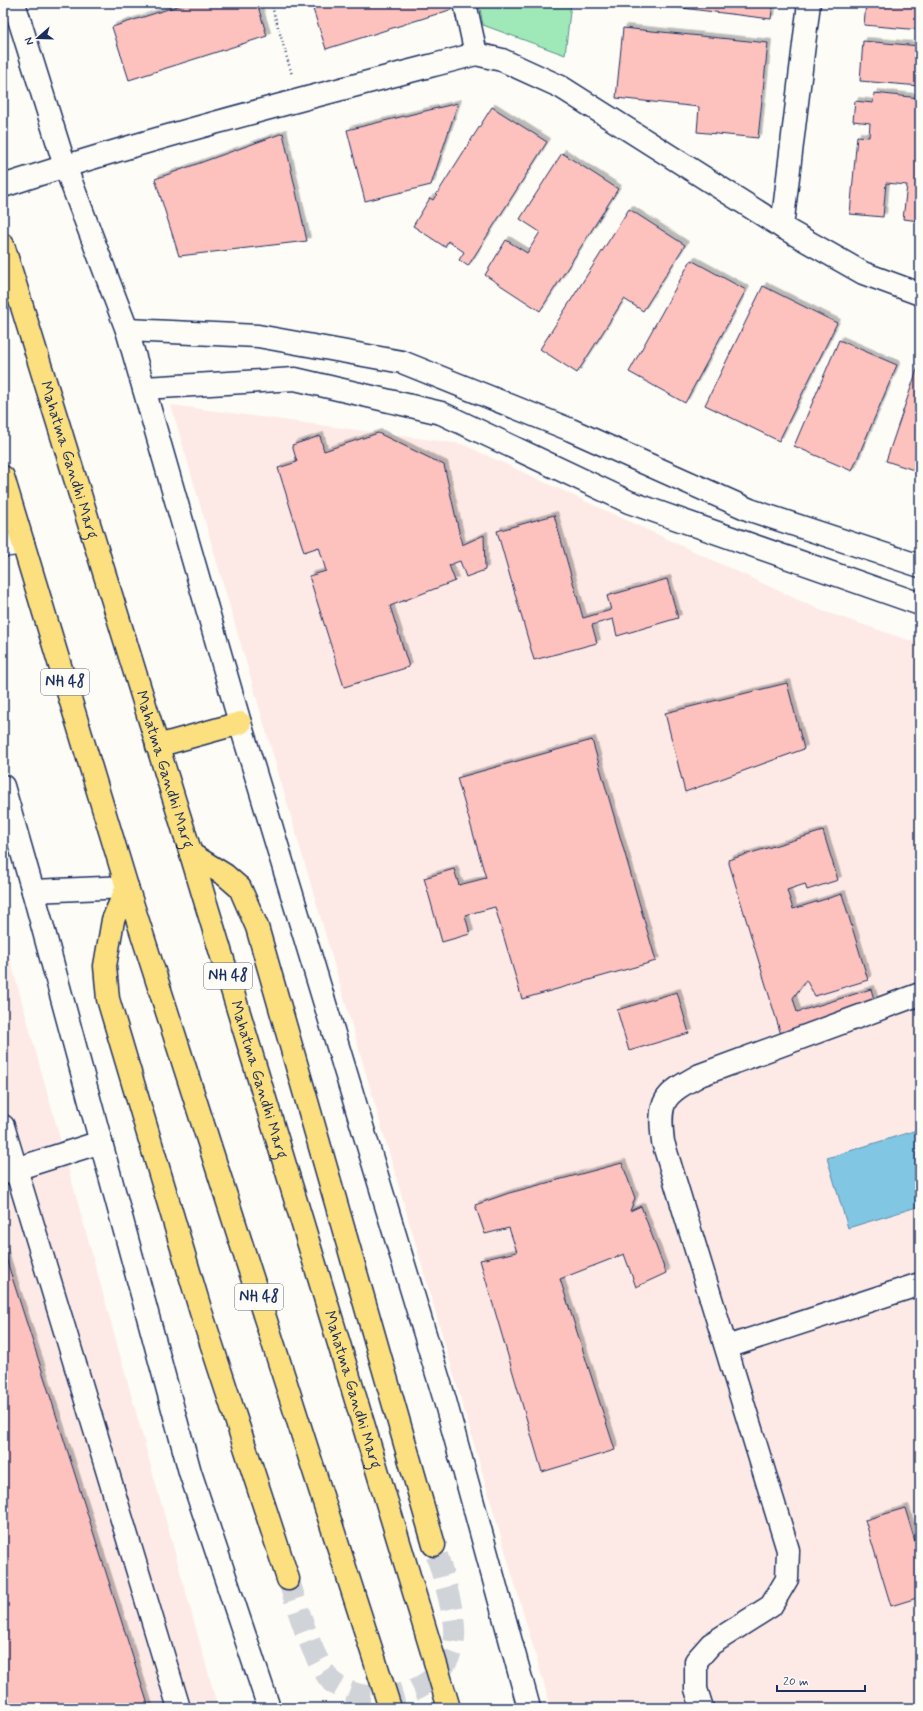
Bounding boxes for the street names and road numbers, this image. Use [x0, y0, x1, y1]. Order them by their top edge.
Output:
street label: Mahatma Gandhi Marg [35, 378, 104, 542]
road number: NH 48 [41, 669, 89, 695]
street label: Mahatma Gandhi Marg [131, 688, 199, 851]
road number: NH 48 [204, 963, 252, 989]
street label: Mahatma Gandhi Marg [225, 998, 293, 1161]
road number: NH 48 [235, 1284, 283, 1310]
street label: Mahatma Gandhi Marg [319, 1308, 387, 1472]

